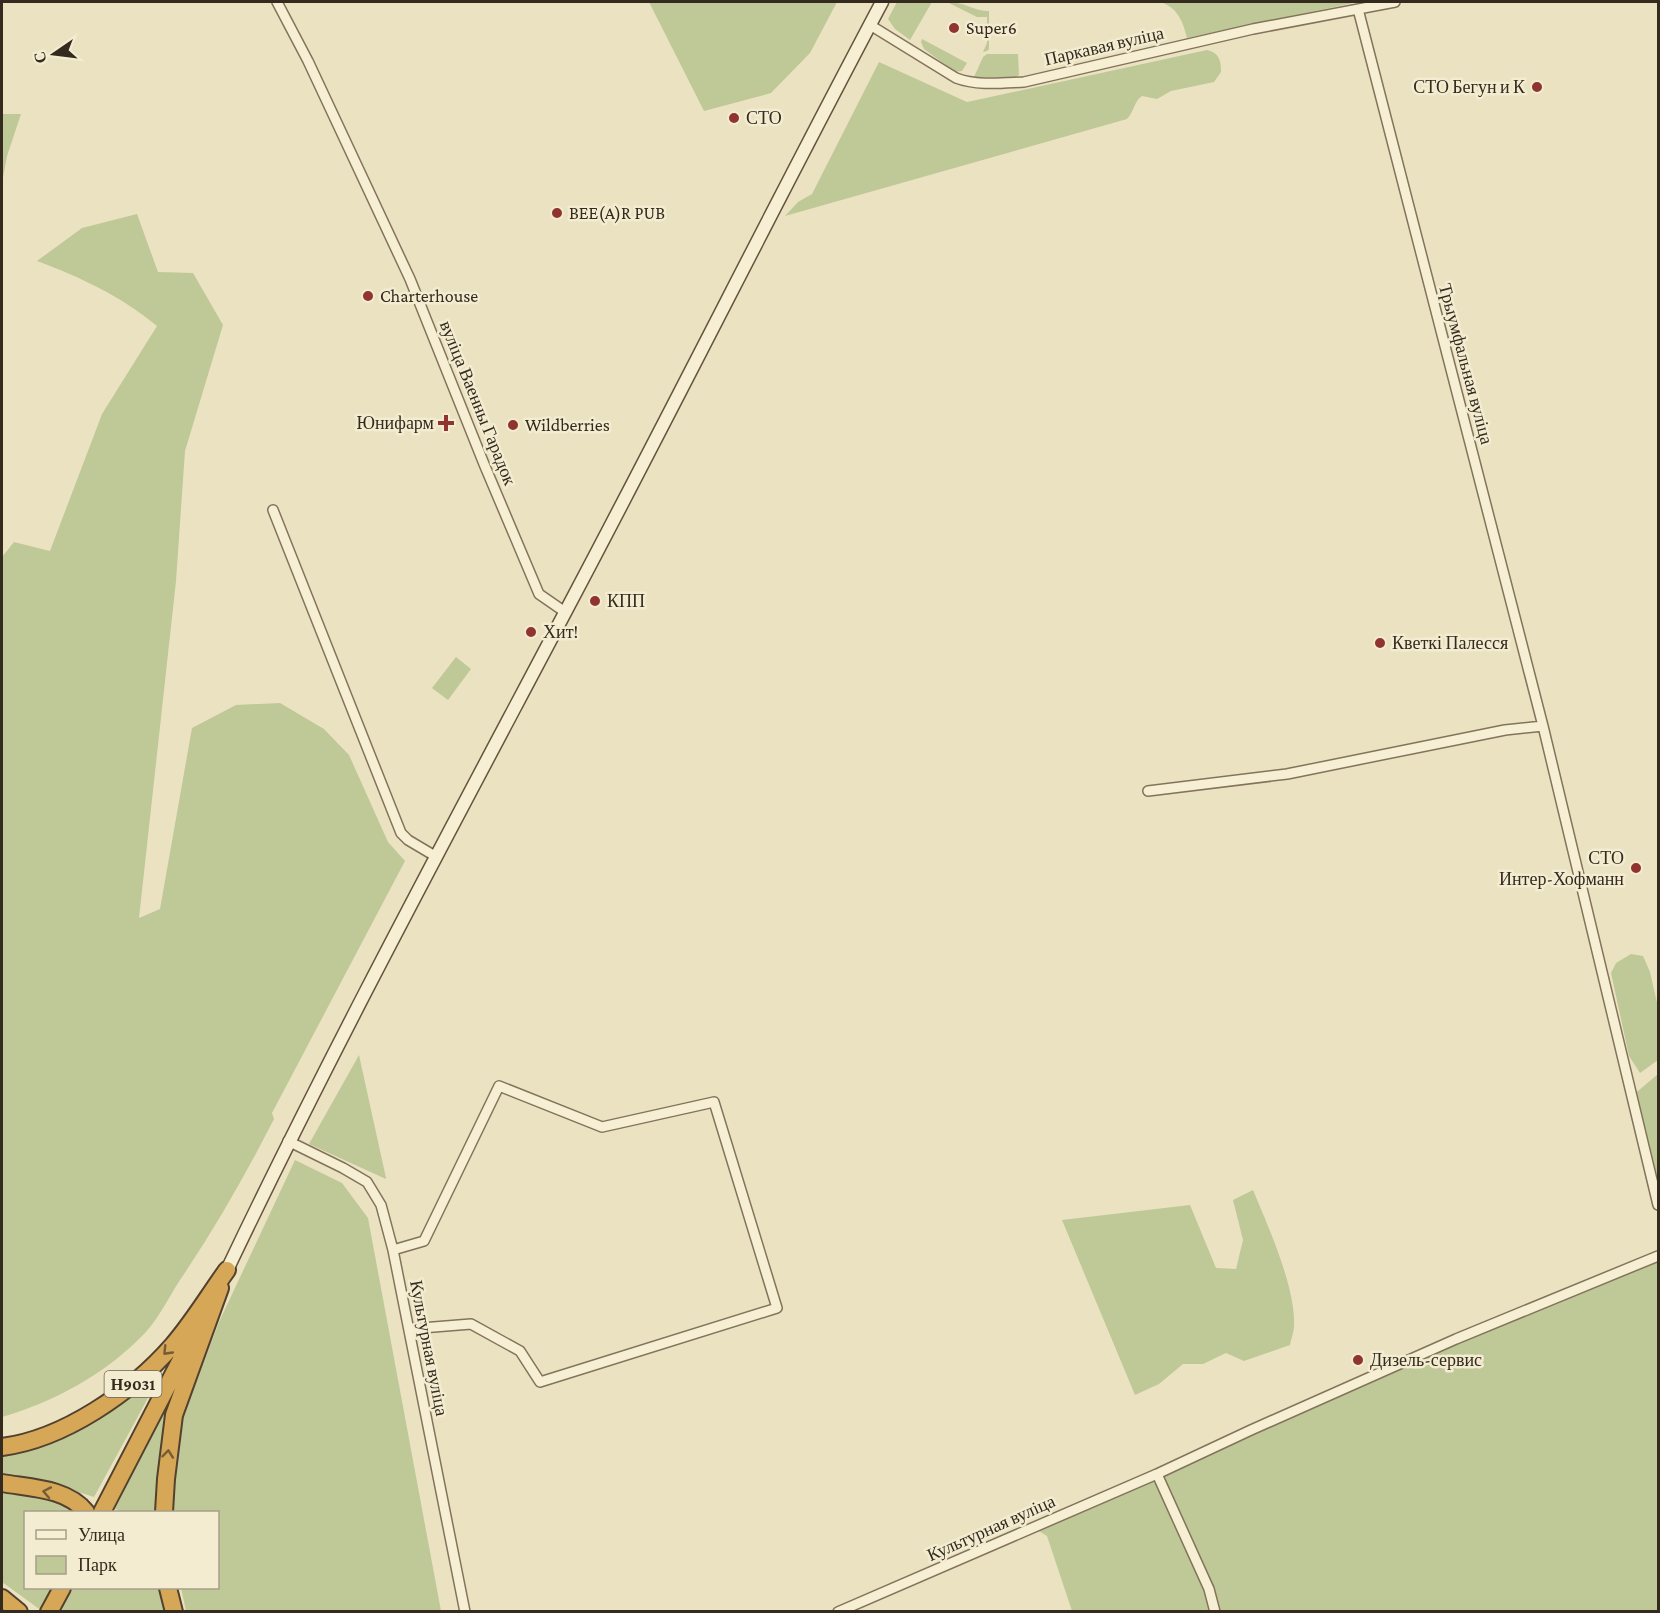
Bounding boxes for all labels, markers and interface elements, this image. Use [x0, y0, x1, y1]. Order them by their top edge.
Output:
place label: Super6 [966, 18, 1017, 38]
marker: Super6 [947, 21, 961, 35]
street label: Паркавая вуліца [1042, 23, 1166, 69]
north arrow [24, 24, 84, 84]
text: С [30, 50, 50, 65]
place label: СТО Бегун и К [1413, 77, 1526, 97]
marker: СТО Бегун и К [1530, 80, 1544, 94]
place label: СТО [746, 108, 782, 128]
marker: СТО [727, 111, 741, 125]
place label: BEE(A)R PUB [569, 203, 665, 224]
marker: BEE(A)R PUB [550, 206, 564, 220]
street label: Трыумфальная вуліца [1435, 281, 1497, 447]
place label: Charterhouse [380, 286, 478, 306]
marker: Charterhouse [361, 289, 375, 303]
street label: вуліца Ваенны Гарадок [436, 318, 520, 488]
place label: Юнифарм [356, 413, 434, 433]
place label: Wildberries [525, 415, 610, 435]
marker: Юнифарм [439, 416, 453, 430]
marker: Wildberries [506, 418, 520, 432]
place label: КПП [607, 591, 645, 611]
marker: КПП [588, 594, 602, 608]
place label: Хит! [543, 622, 578, 642]
marker: Хит! [524, 625, 538, 639]
place label: Кветкі Палесся [1392, 633, 1508, 653]
marker: Кветкі Палесся [1373, 636, 1387, 650]
place label: СТО Интер-Хофманн [1499, 848, 1624, 889]
marker: СТО Интер-Хофманн [1629, 861, 1643, 875]
street label: Культурная вуліца [406, 1278, 452, 1418]
one-way arrow [163, 1345, 174, 1355]
place label: Дизель-сервис [1370, 1350, 1482, 1370]
marker: Дизель-сервис [1351, 1353, 1365, 1367]
road number: Н9031 [104, 1371, 162, 1397]
one-way arrow [161, 1450, 174, 1459]
one-way arrow [42, 1486, 52, 1499]
street label: Культурная вуліца [924, 1491, 1058, 1565]
legend [24, 1511, 219, 1589]
text: Улица [78, 1525, 125, 1545]
text: Парк [78, 1555, 117, 1575]

